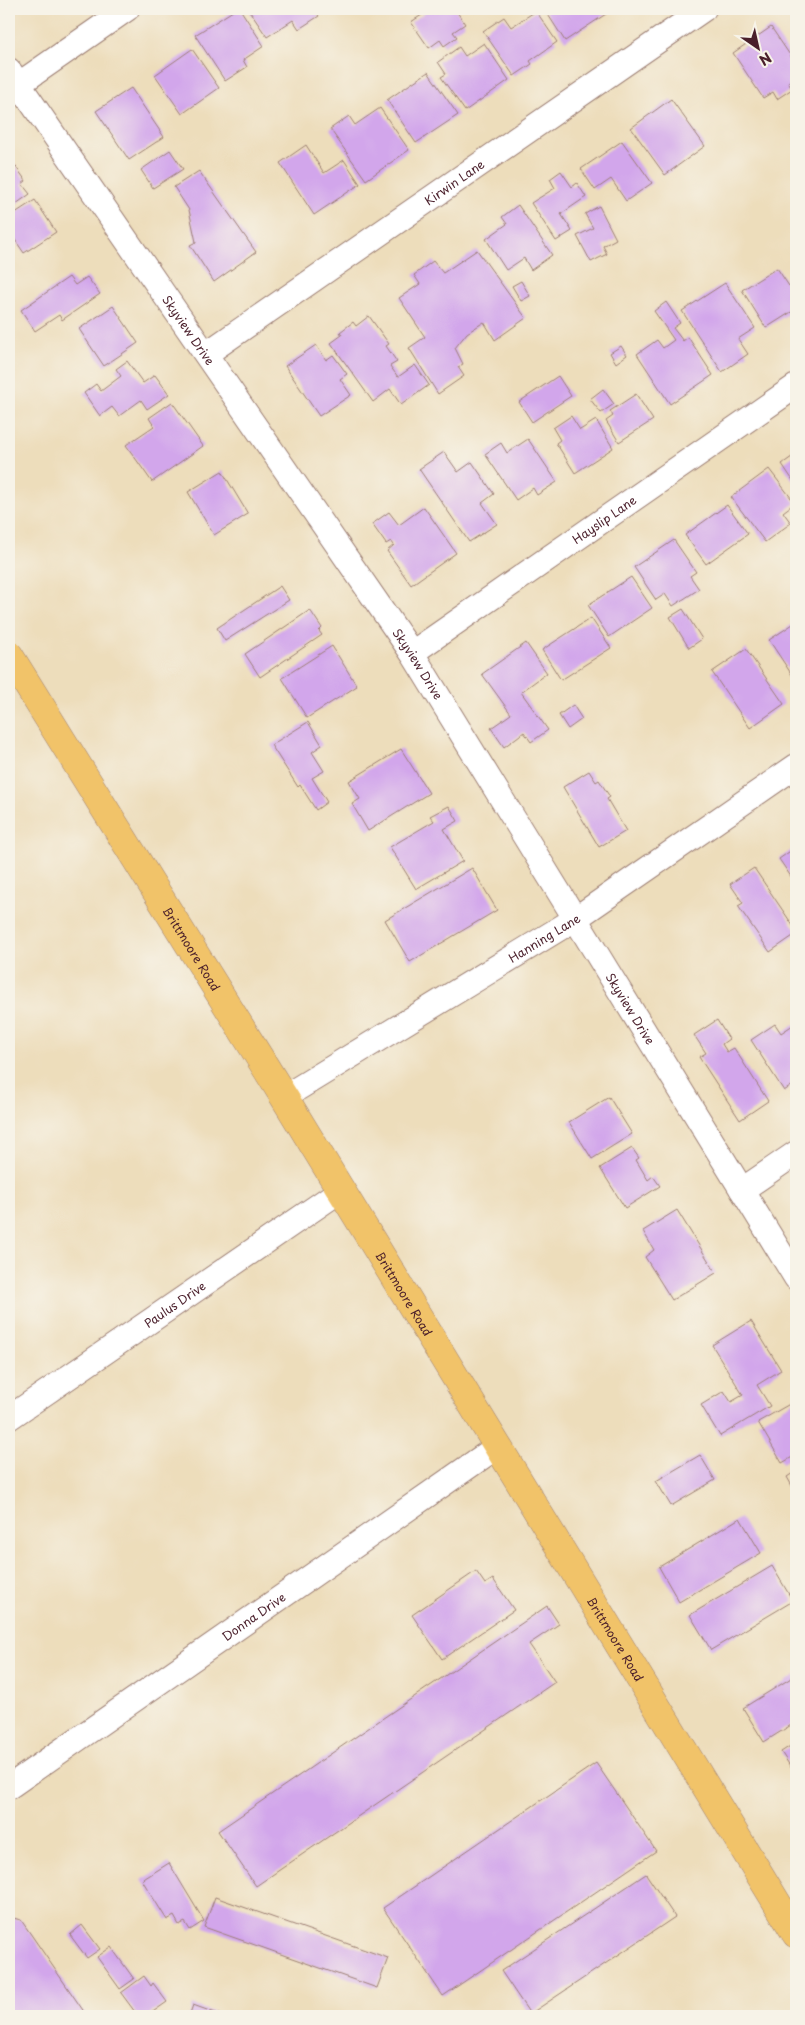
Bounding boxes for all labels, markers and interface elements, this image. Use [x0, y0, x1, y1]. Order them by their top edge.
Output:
north arrow [732, 22, 782, 72]
text: N [755, 47, 776, 71]
street label: Kirwin Lane [421, 155, 488, 209]
street label: Skyview Drive [158, 291, 219, 369]
street label: Hayslip Lane [568, 491, 640, 548]
street label: Skyview Drive [388, 625, 447, 703]
street label: Brittmoore Road [159, 903, 225, 994]
street label: Hanning Lane [505, 909, 584, 967]
street label: Skyview Drive [601, 969, 659, 1048]
street label: Brittmoore Road [371, 1248, 437, 1339]
street label: Paulus Drive [140, 1277, 209, 1332]
street label: Donna Drive [218, 1588, 289, 1645]
street label: Brittmoore Road [583, 1593, 648, 1685]

